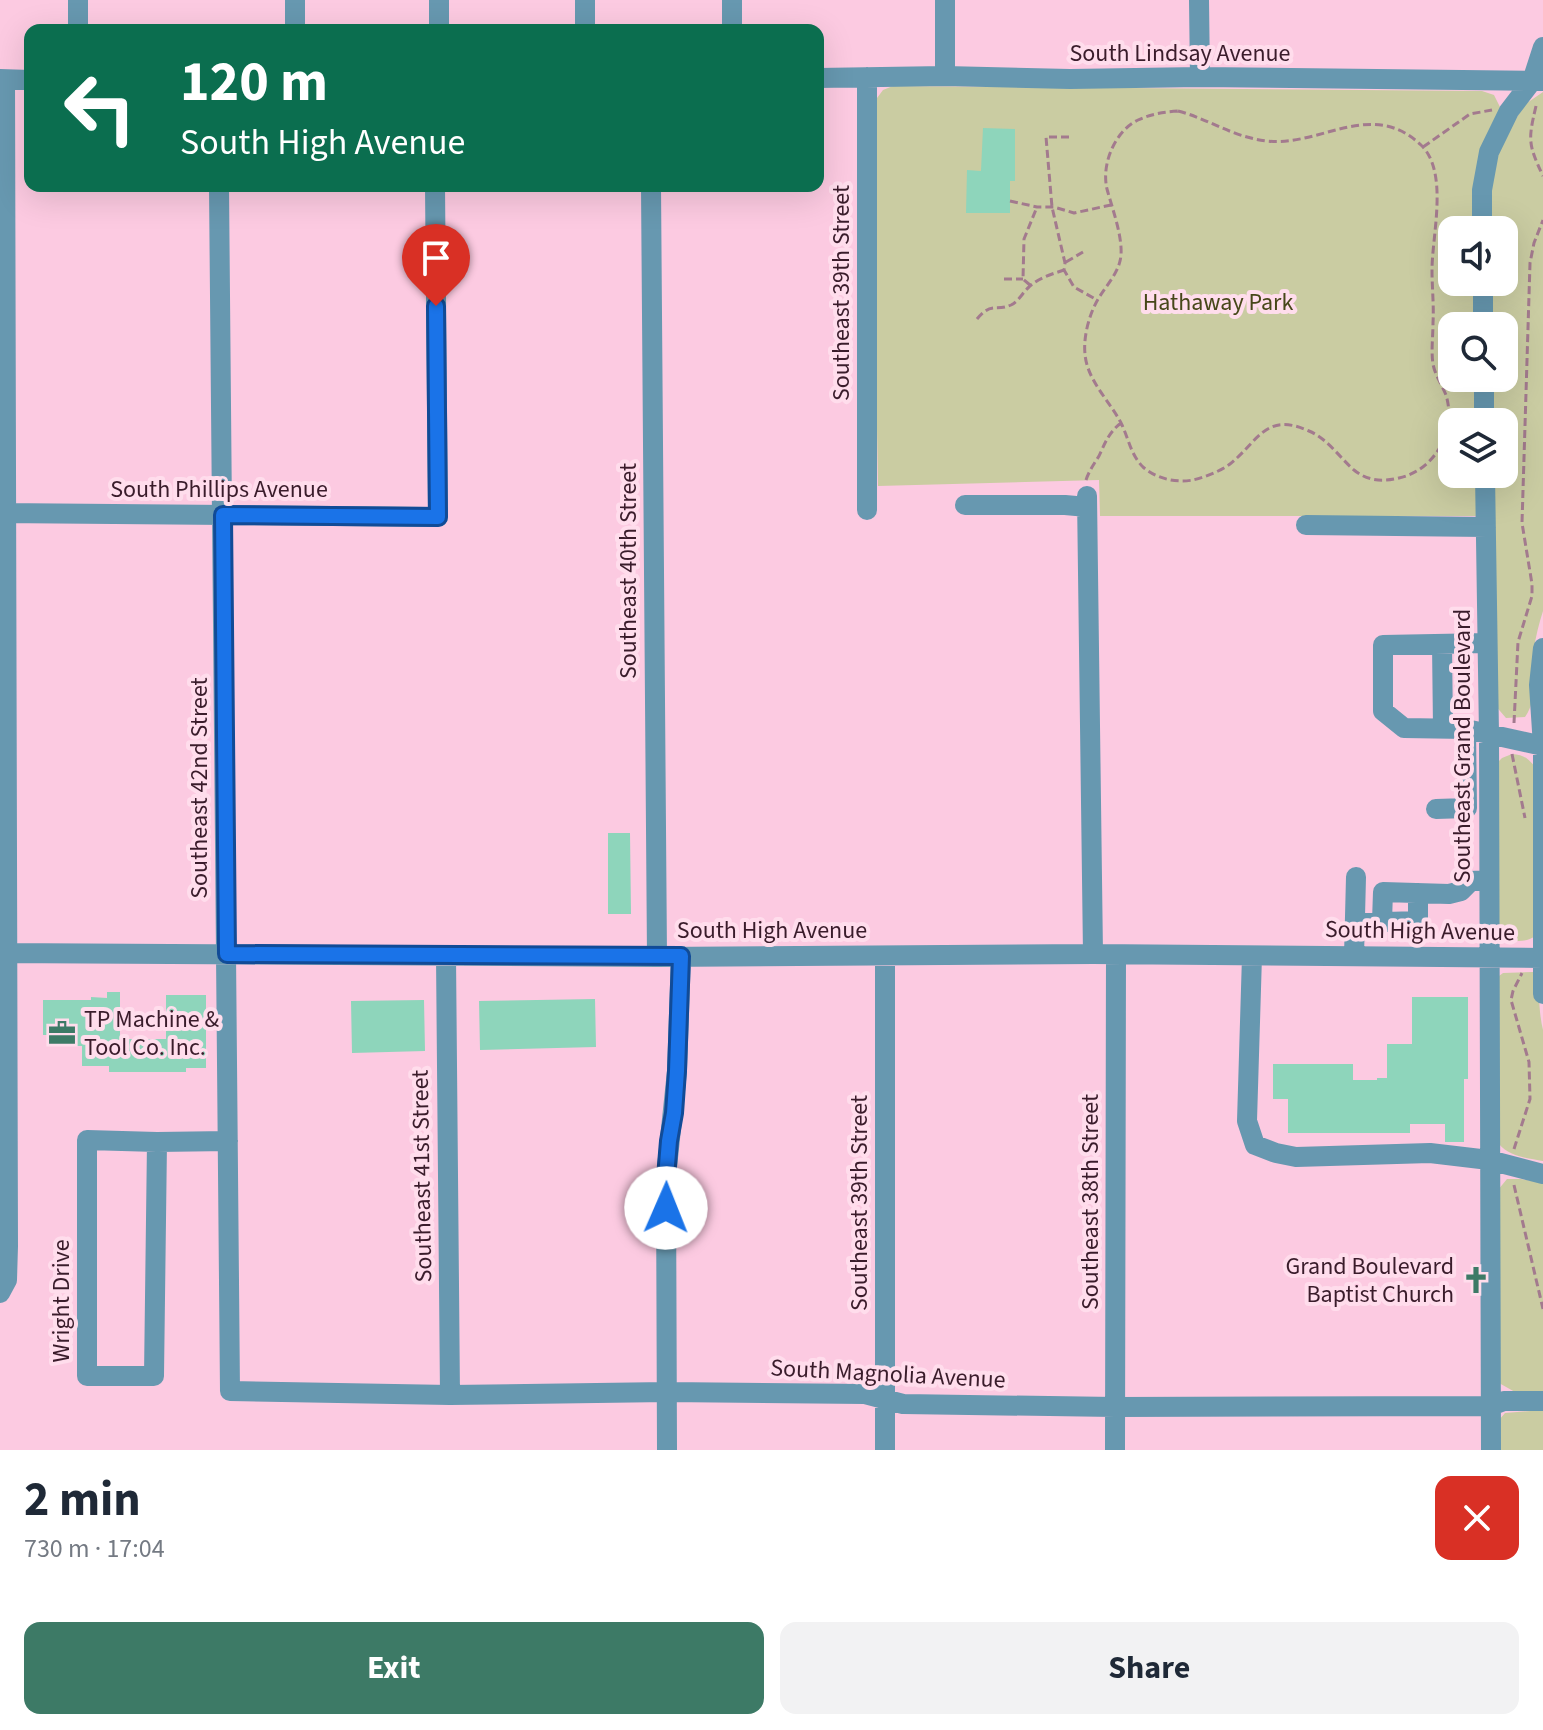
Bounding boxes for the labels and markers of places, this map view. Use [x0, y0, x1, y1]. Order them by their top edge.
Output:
pin [402, 224, 470, 306]
place label: TP Machine & Tool Co. Inc. [84, 1002, 220, 1065]
office icon: TP Machine & Tool Co. Inc. [47, 1018, 77, 1048]
place label: Grand Boulevard Baptist Church [1286, 1249, 1454, 1312]
church icon: Grand Boulevard Baptist Church [1461, 1265, 1491, 1295]

